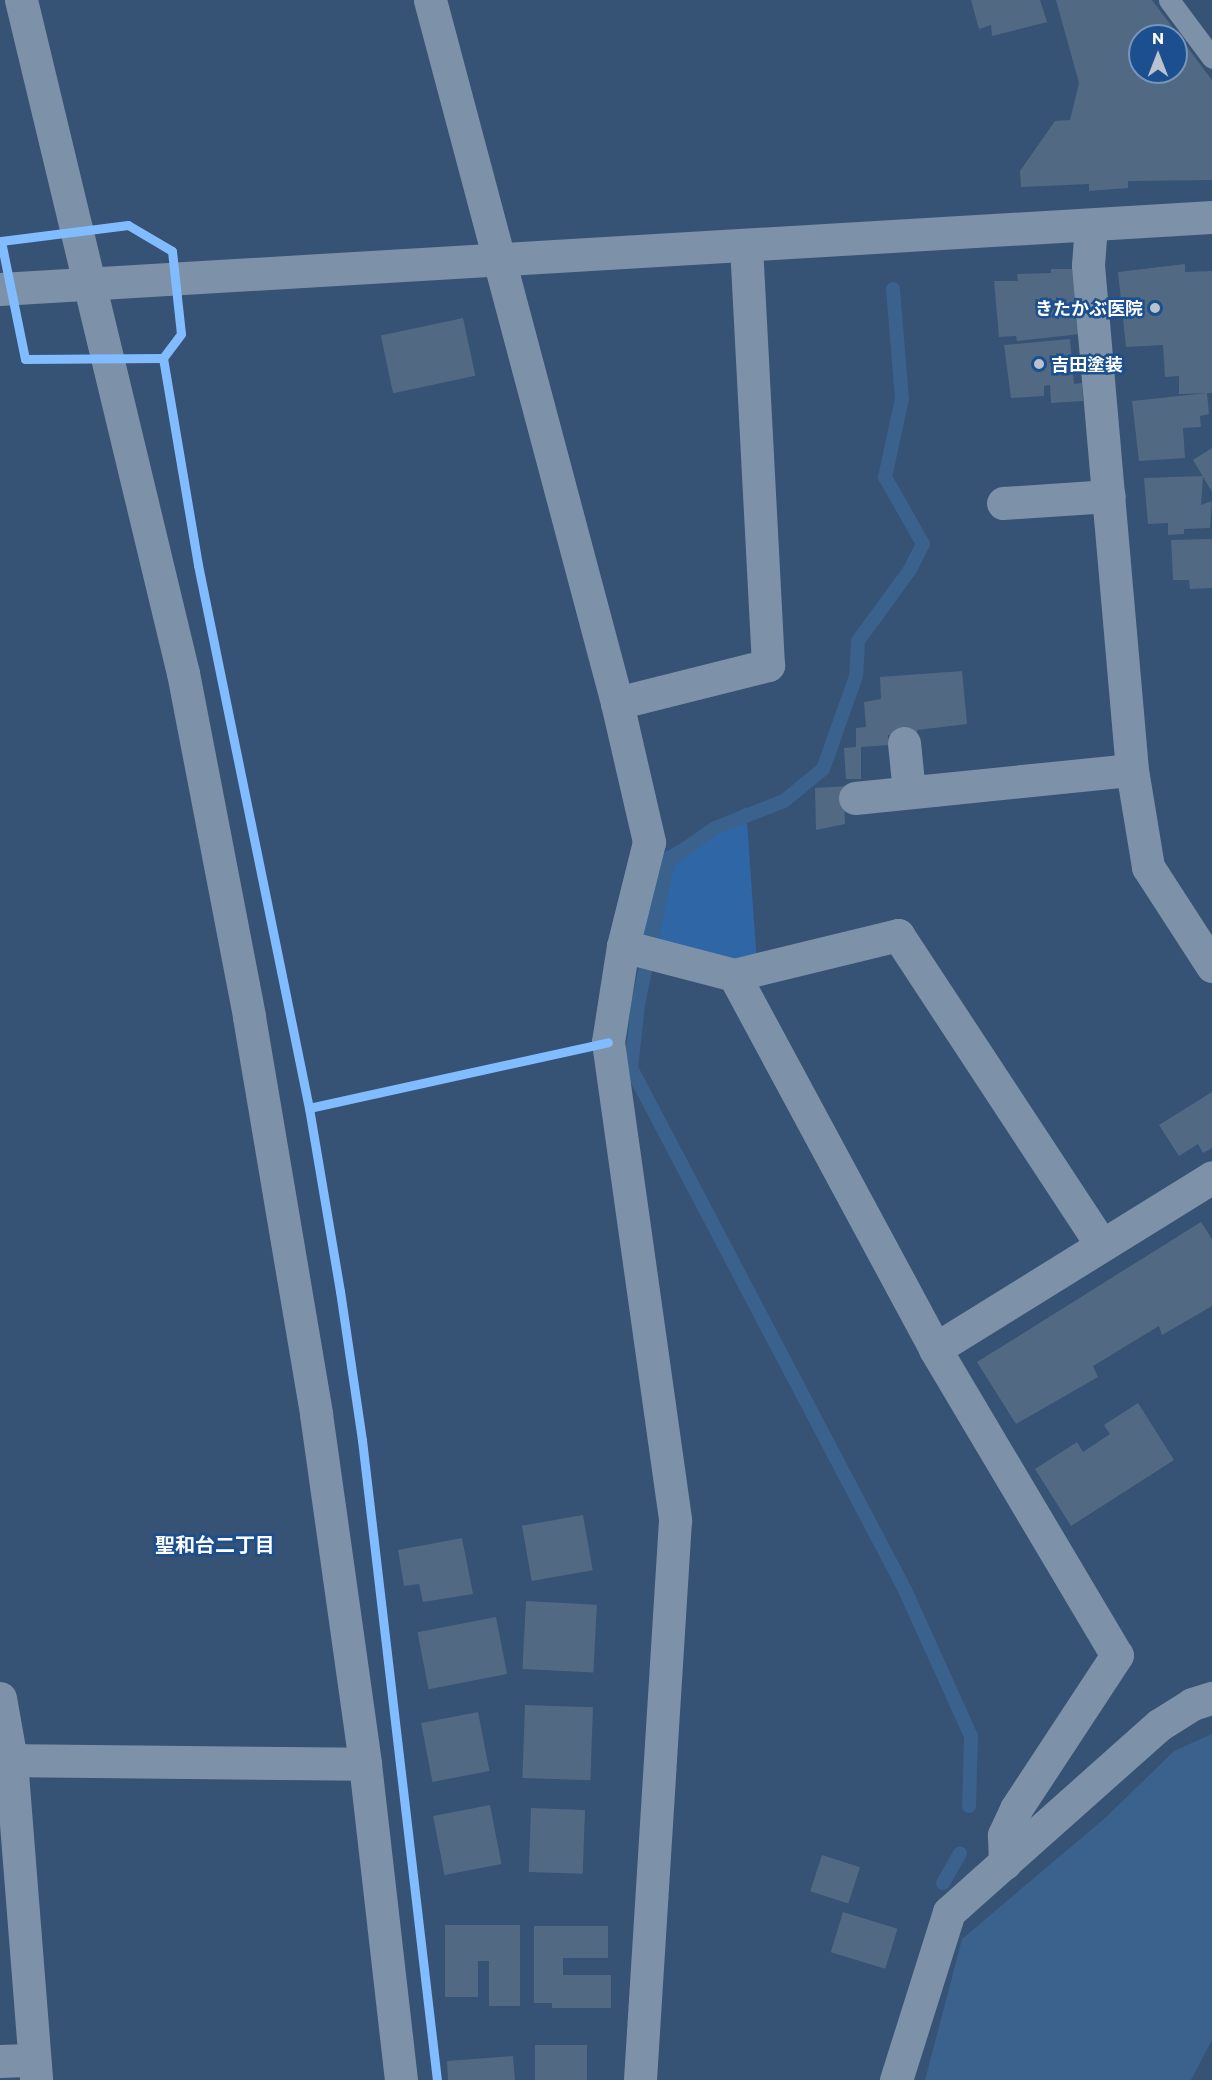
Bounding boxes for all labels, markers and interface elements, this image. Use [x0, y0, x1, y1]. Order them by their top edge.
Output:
north arrow [1128, 24, 1188, 84]
text: N [1152, 28, 1164, 47]
place label: きたかぶ医院 [1035, 297, 1143, 319]
marker: きたかぶ医院 [1148, 301, 1162, 315]
place label: 吉田塗装 [1051, 353, 1123, 375]
marker: 吉田塗装 [1032, 357, 1046, 371]
district label: 聖和台二丁目 [155, 1532, 275, 1556]

